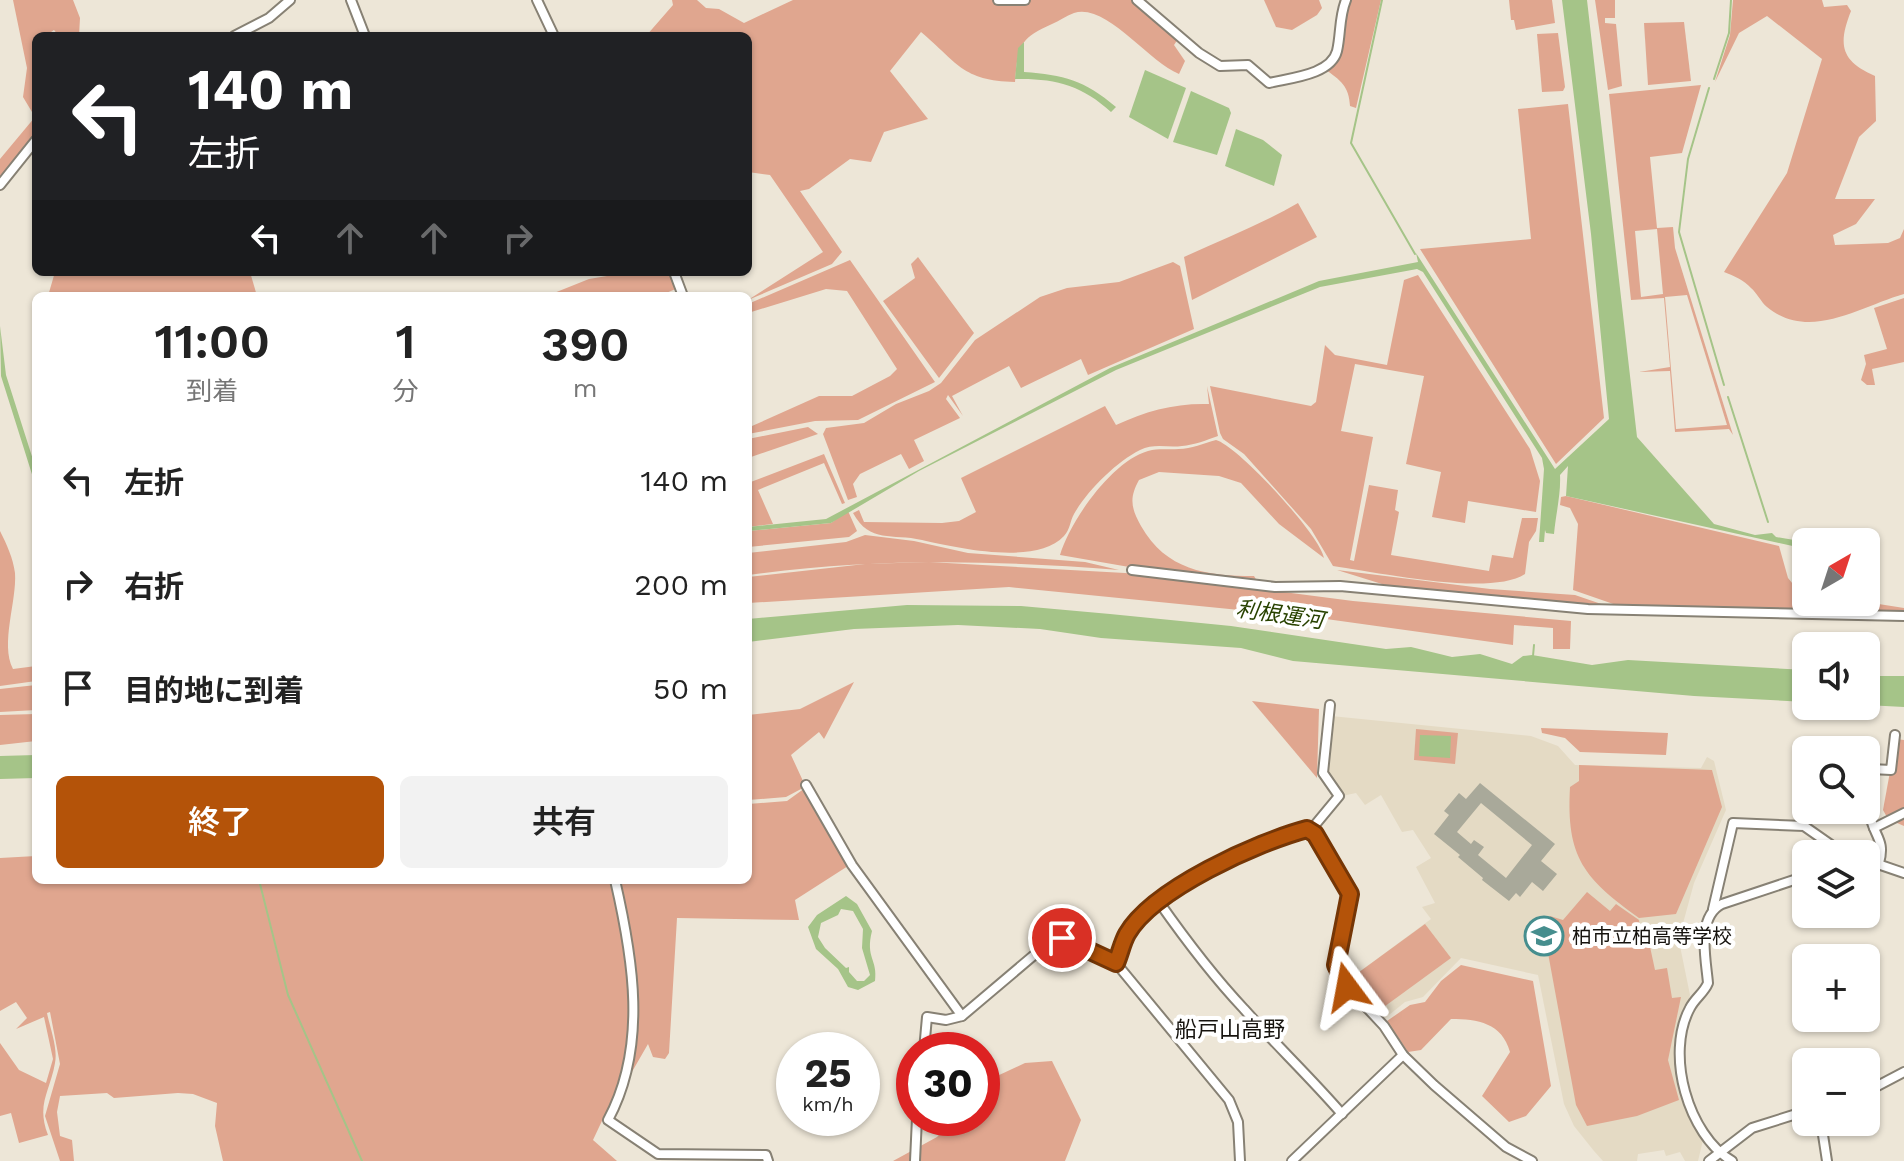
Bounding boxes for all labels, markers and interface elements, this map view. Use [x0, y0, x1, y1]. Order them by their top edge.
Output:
text: 140 m [188, 57, 353, 123]
icon: left [56, 64, 160, 168]
text: 左折 [188, 133, 260, 175]
icon: left [244, 216, 288, 260]
icon: ahead [328, 216, 372, 260]
icon: ahead [412, 216, 456, 260]
icon: right [496, 216, 540, 260]
text: 11:00 [155, 313, 270, 370]
text: 1 [395, 313, 415, 370]
text: 390 [541, 316, 629, 373]
text: m [573, 373, 598, 403]
text: 到着 [186, 376, 238, 406]
text: 分 [392, 376, 418, 406]
icon: left [56, 458, 100, 502]
text: 140 m [640, 463, 728, 498]
text: 左折 [124, 465, 184, 500]
north arrow [1792, 528, 1880, 616]
map controls [1792, 528, 1880, 1136]
icon: right [56, 562, 100, 606]
text: 200 m [634, 567, 728, 602]
text: 右折 [124, 569, 184, 604]
water label: 利根運河 [1235, 596, 1329, 634]
button: sound [1792, 632, 1880, 720]
icon: arrive [56, 666, 100, 710]
text: 50 m [653, 671, 728, 706]
text: 目的地に到着 [124, 673, 304, 708]
button: search [1792, 736, 1880, 824]
button: 終了 [56, 776, 384, 868]
button: 共有 [400, 776, 728, 868]
button: layers [1792, 840, 1880, 928]
pin [1028, 904, 1096, 972]
school or university icon: 柏市立柏高等学校 [1523, 915, 1565, 957]
icon: arrive [1040, 916, 1084, 960]
place label: 柏市立柏高等学校 [1572, 924, 1732, 948]
button: + [1792, 944, 1880, 1032]
position arrow [1305, 945, 1389, 1029]
district label: 船戸山高野 [1175, 1017, 1285, 1042]
speed limit sign: 30 [896, 1032, 1000, 1136]
button: − [1792, 1048, 1880, 1136]
text: 25 [804, 1050, 852, 1097]
text: km/h [802, 1092, 854, 1116]

